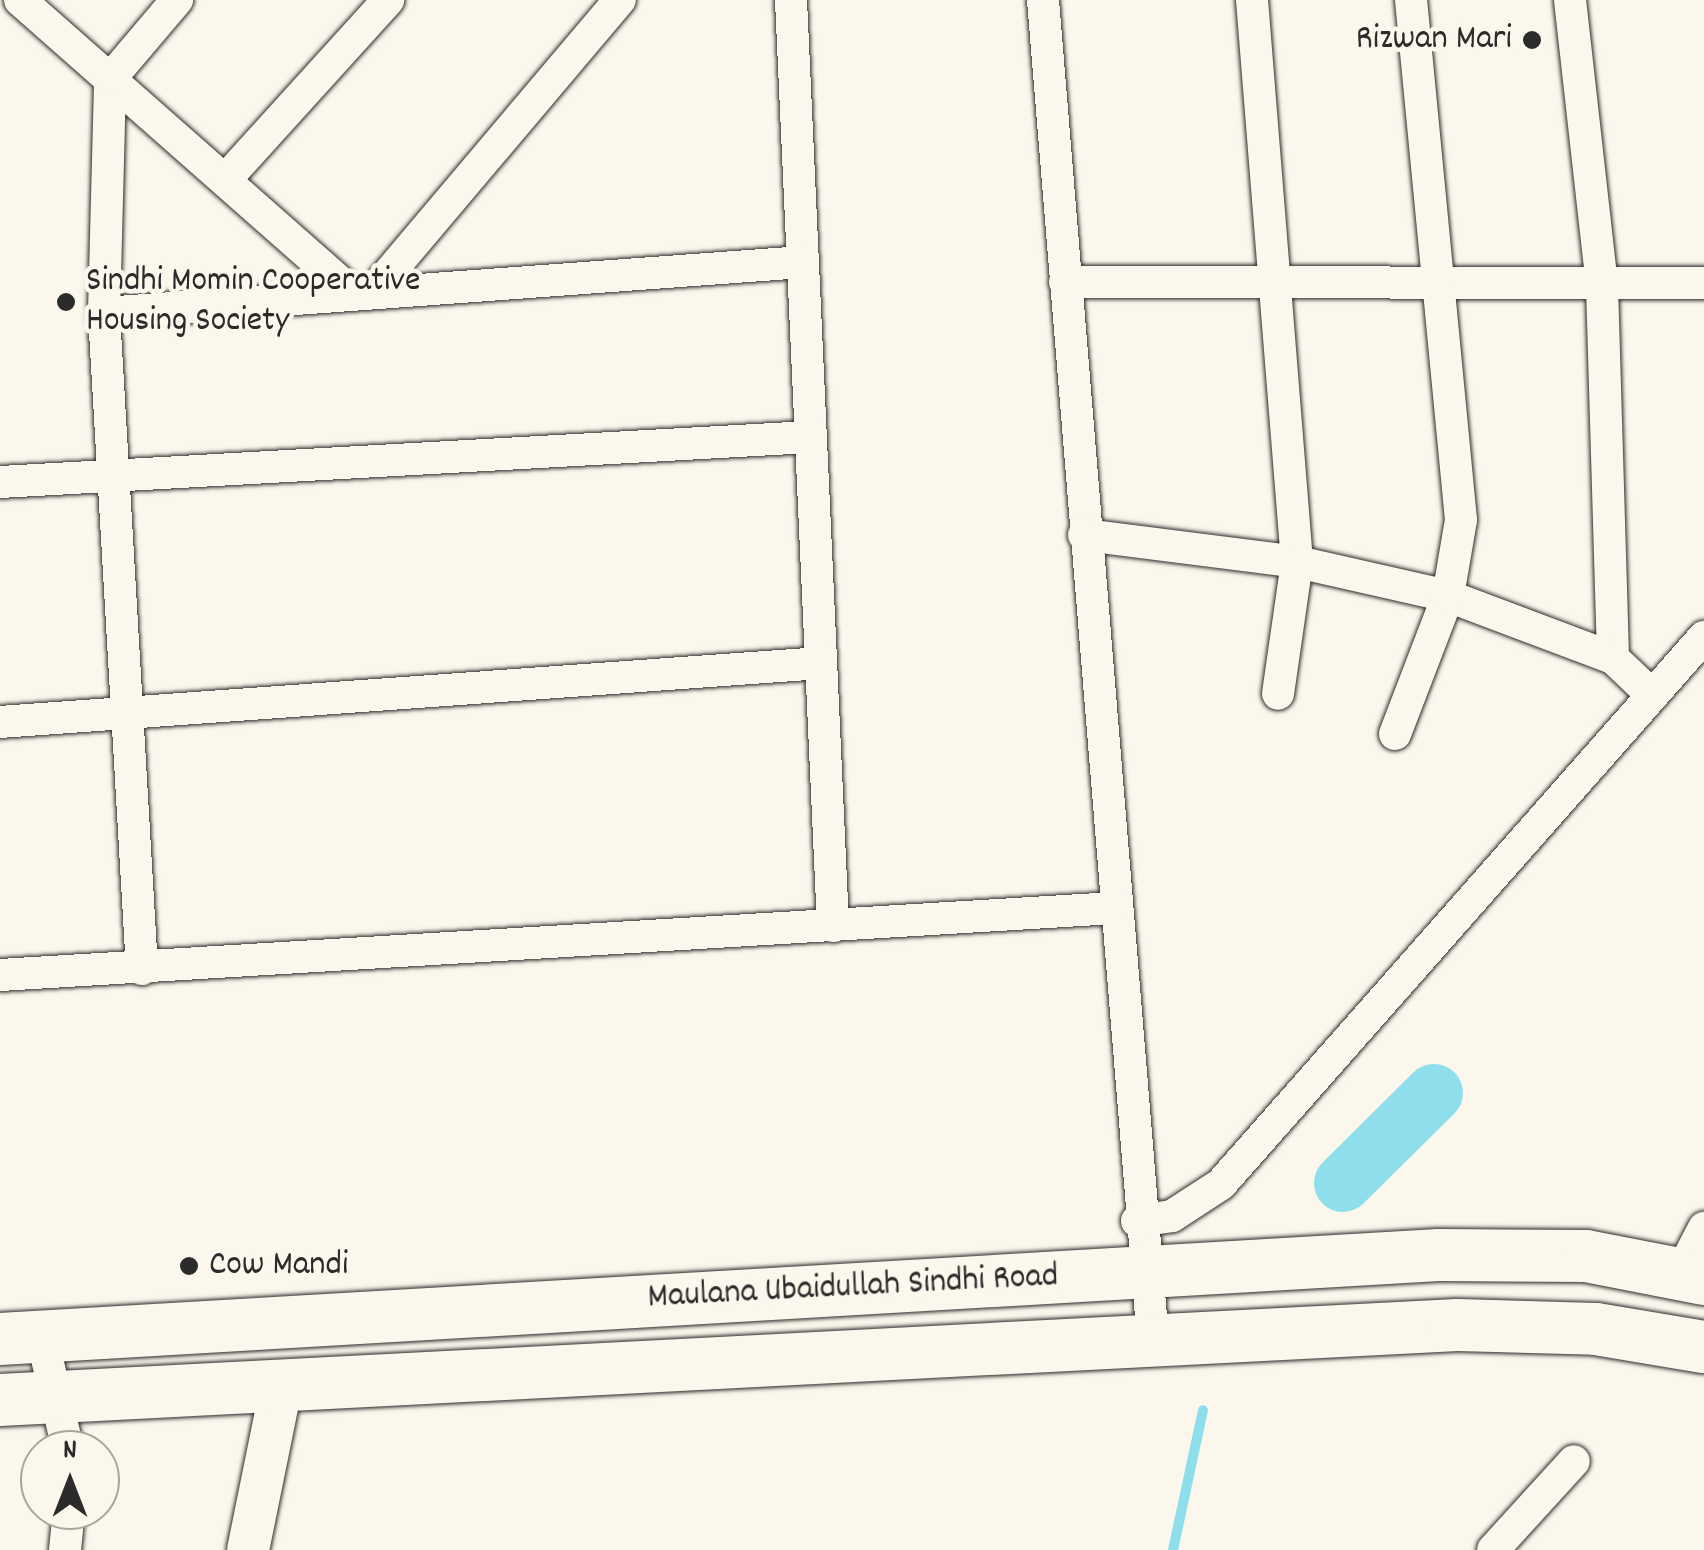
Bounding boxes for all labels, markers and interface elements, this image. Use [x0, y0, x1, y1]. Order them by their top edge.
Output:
place label: Rizwan Mari [1356, 19, 1512, 61]
marker: Rizwan Mari [1521, 29, 1543, 51]
place label: Sindhi Momin Cooperative Housing Society [86, 261, 420, 343]
marker: Sindhi Momin Cooperative Housing Society [55, 291, 77, 313]
place label: Cow Mandi [209, 1245, 348, 1287]
marker: Cow Mandi [178, 1255, 200, 1277]
street label: Maulana Ubaidullah Sindhi Road [647, 1256, 1059, 1320]
north arrow [20, 1430, 120, 1530]
text: N [63, 1432, 77, 1472]

